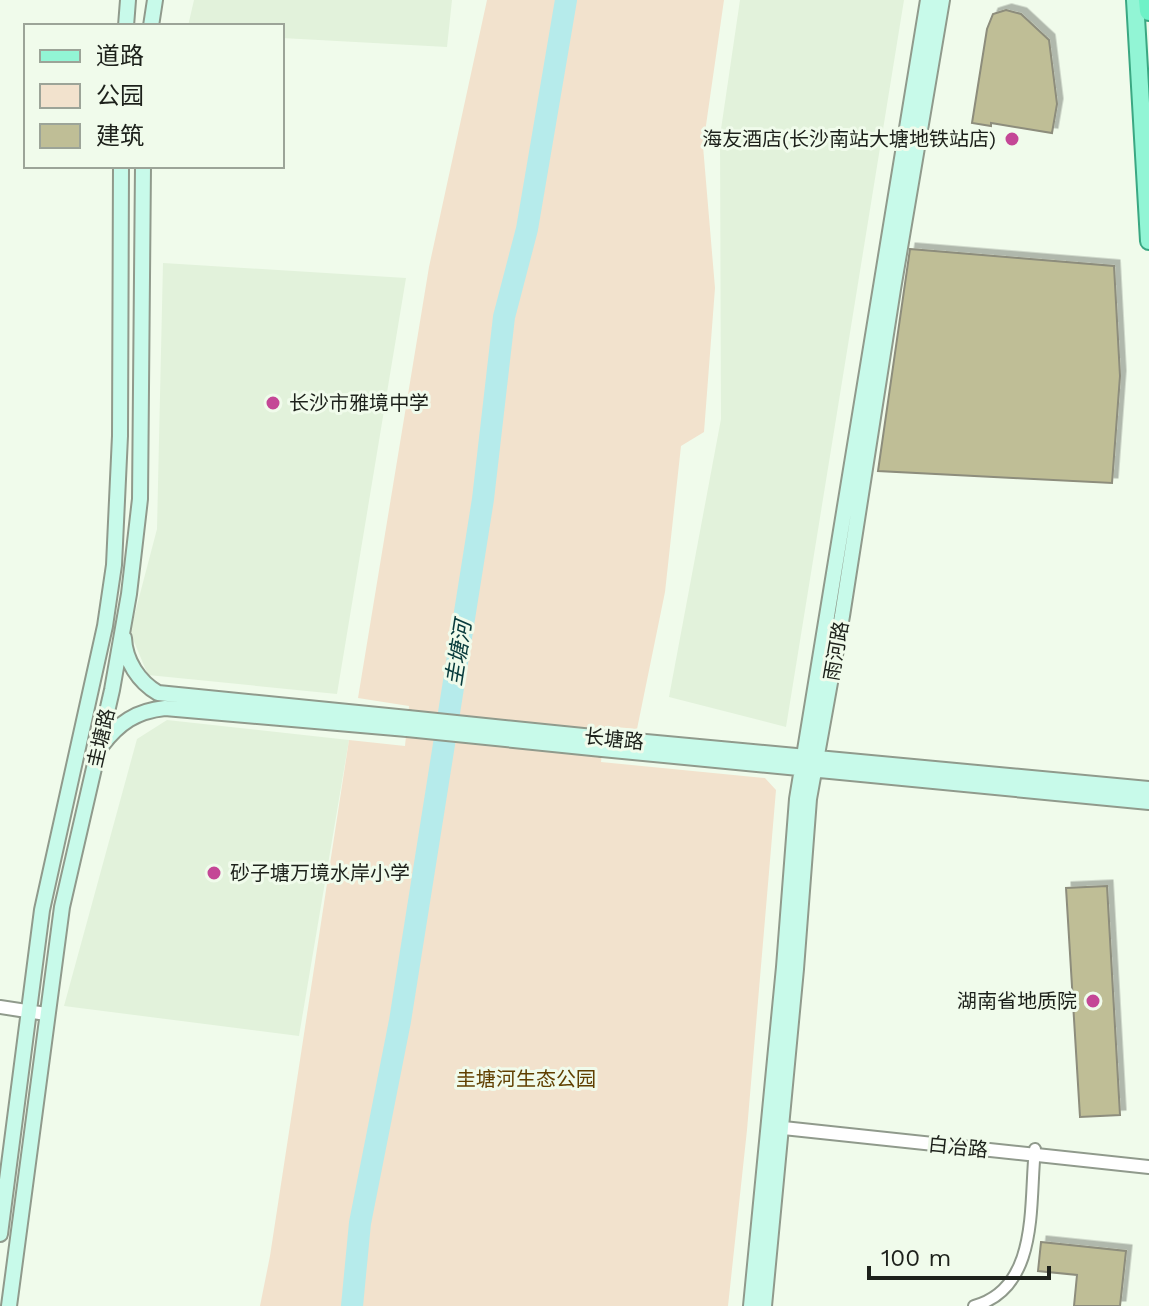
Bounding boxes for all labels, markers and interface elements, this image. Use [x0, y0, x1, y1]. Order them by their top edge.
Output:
legend [24, 24, 284, 168]
text: 道路 [96, 42, 144, 70]
text: 公园 [96, 82, 144, 110]
text: 建筑 [96, 122, 144, 150]
place label: 海友酒店(长沙南站大塘地铁站店) [702, 127, 996, 151]
marker: 海友酒店(长沙南站大塘地铁站店) [1003, 130, 1021, 148]
place label: 长沙市雅境中学 [289, 391, 429, 415]
marker: 长沙市雅境中学 [264, 394, 282, 412]
water label: 圭塘河 [441, 615, 477, 688]
street label: 雨河路 [819, 619, 853, 683]
street label: 圭塘路 [83, 706, 119, 770]
street label: 长塘路 [583, 724, 645, 754]
place label: 砂子塘万境水岸小学 [230, 861, 410, 885]
marker: 砂子塘万境水岸小学 [205, 864, 223, 882]
place label: 湖南省地质院 [957, 989, 1077, 1013]
marker: 湖南省地质院 [1084, 992, 1102, 1010]
park label: 圭塘河生态公园 [456, 1067, 596, 1091]
street label: 白冶路 [927, 1132, 989, 1162]
scale bar [869, 1230, 1049, 1280]
text: 100 m [881, 1244, 951, 1272]

